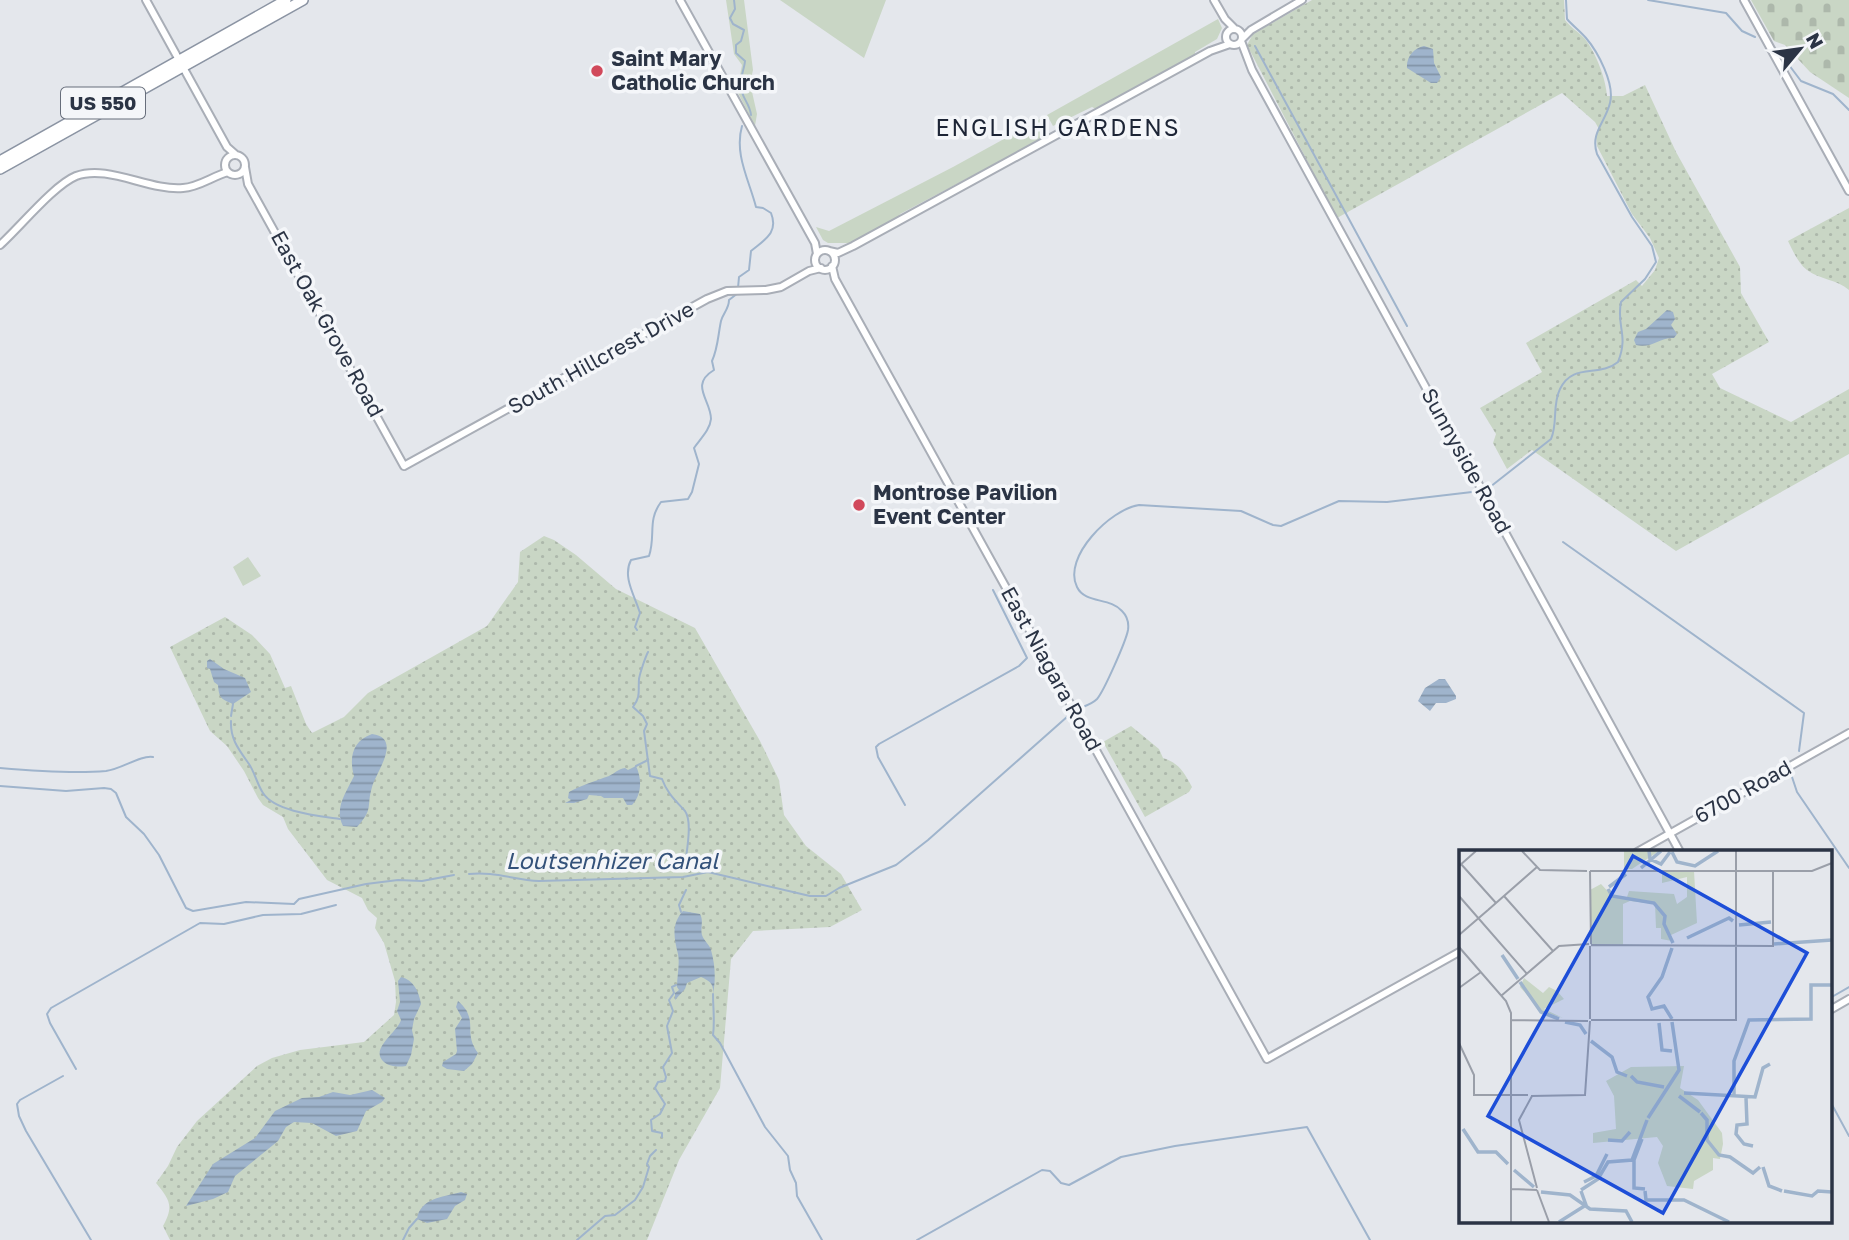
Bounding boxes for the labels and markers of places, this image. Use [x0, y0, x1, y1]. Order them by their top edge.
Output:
place label: Saint Mary Catholic Church [611, 45, 775, 95]
marker: Saint Mary Catholic Church [589, 63, 605, 79]
place label: Montrose Pavilion Event Center [873, 479, 1057, 529]
marker: Montrose Pavilion Event Center [851, 497, 867, 513]

